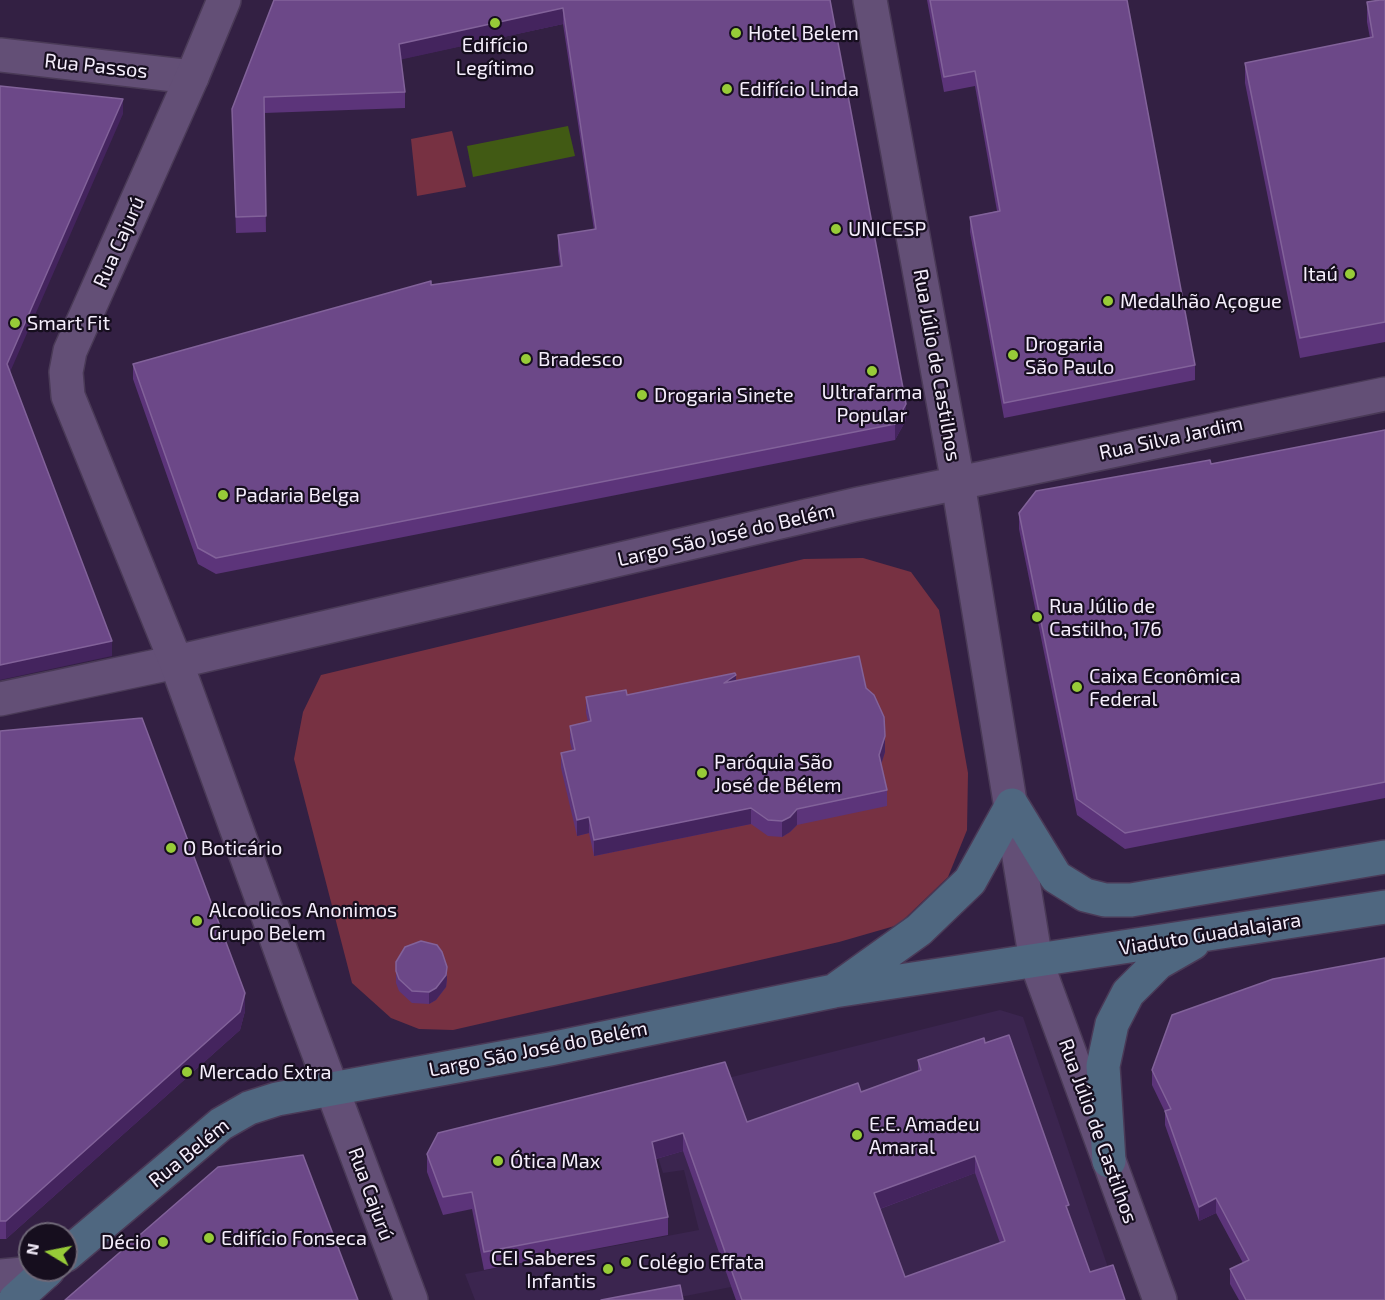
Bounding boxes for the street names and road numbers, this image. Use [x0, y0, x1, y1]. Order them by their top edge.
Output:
street label: Rua Passos [43, 49, 149, 83]
street label: Rua Cajurú [88, 193, 150, 291]
street label: Rua Júlio de Castilhos [908, 267, 966, 463]
street label: Rua Silva Jardim [1097, 411, 1245, 465]
street label: Largo São José do Belém [615, 498, 837, 572]
street label: Viaduto Guadalajara [1117, 908, 1303, 960]
street label: Largo São José do Belém [427, 1016, 649, 1082]
street label: Rua Júlio de Castilhos [1053, 1035, 1143, 1227]
street label: Rua Belém [144, 1113, 234, 1193]
street label: Rua Cajurú [343, 1144, 399, 1244]

